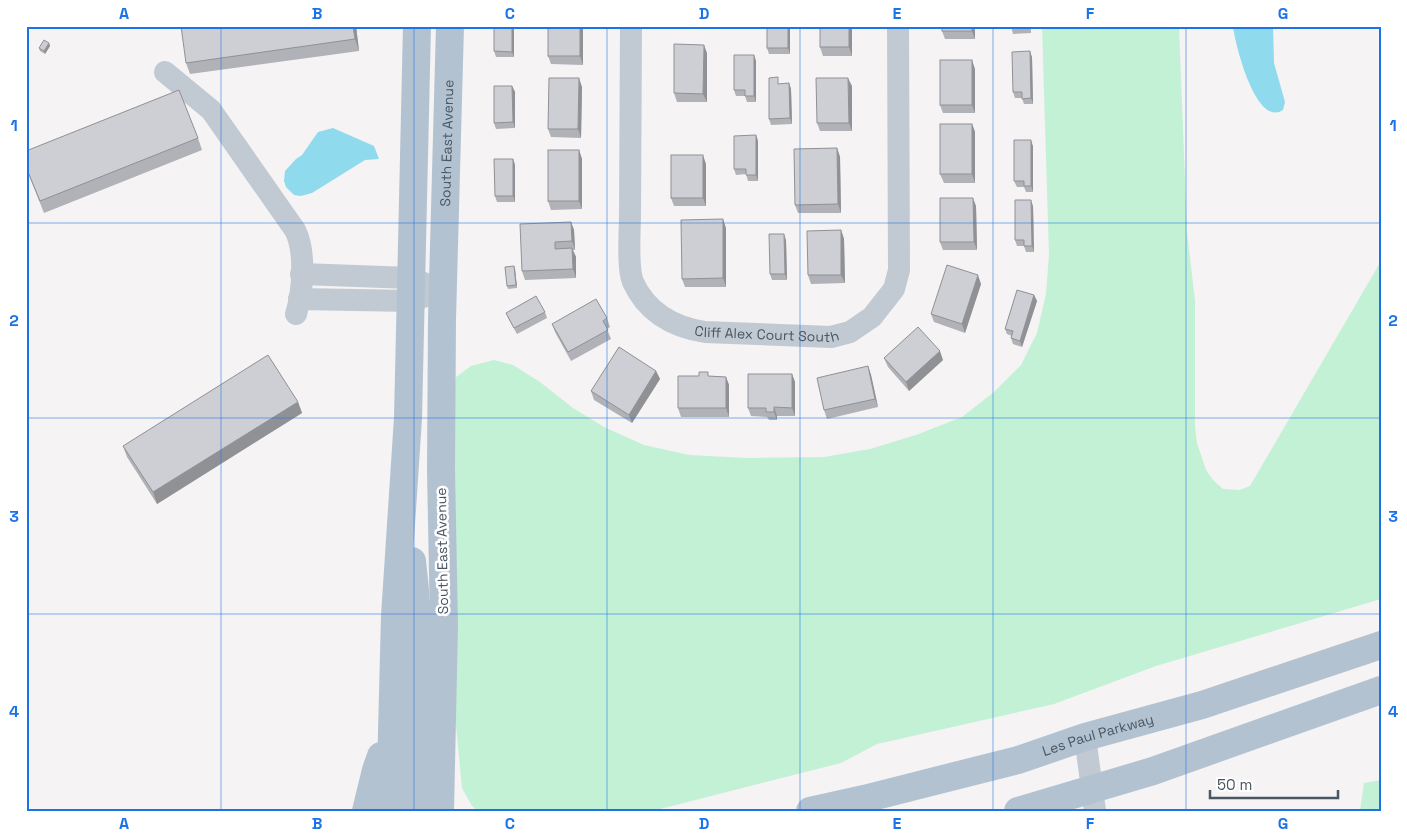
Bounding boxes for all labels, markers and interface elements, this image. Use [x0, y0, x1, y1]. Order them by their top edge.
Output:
text: A [119, 3, 129, 24]
text: B [312, 3, 322, 24]
text: C [505, 3, 515, 24]
text: D [699, 3, 709, 24]
text: E [893, 3, 902, 24]
text: F [1086, 3, 1095, 24]
text: G [1278, 3, 1288, 24]
street label: South East Avenue [436, 79, 458, 207]
text: 1 [10, 115, 18, 136]
text: 1 [1389, 115, 1397, 136]
text: 2 [9, 310, 19, 331]
text: 2 [1388, 310, 1398, 331]
street label: Cliff Alex Court South [693, 321, 841, 346]
street label: South East Avenue [432, 487, 452, 615]
text: 3 [9, 506, 19, 527]
text: 3 [1388, 506, 1398, 527]
text: 4 [9, 701, 19, 722]
text: 4 [1388, 701, 1398, 722]
street label: Les Paul Parkway [1040, 710, 1156, 760]
scale bar [1210, 767, 1337, 799]
text: 50 m [1217, 775, 1252, 794]
text: A [119, 813, 129, 834]
text: B [312, 813, 322, 834]
text: C [505, 813, 515, 834]
text: D [699, 813, 709, 834]
text: E [893, 813, 902, 834]
text: F [1086, 813, 1095, 834]
text: G [1278, 813, 1288, 834]

